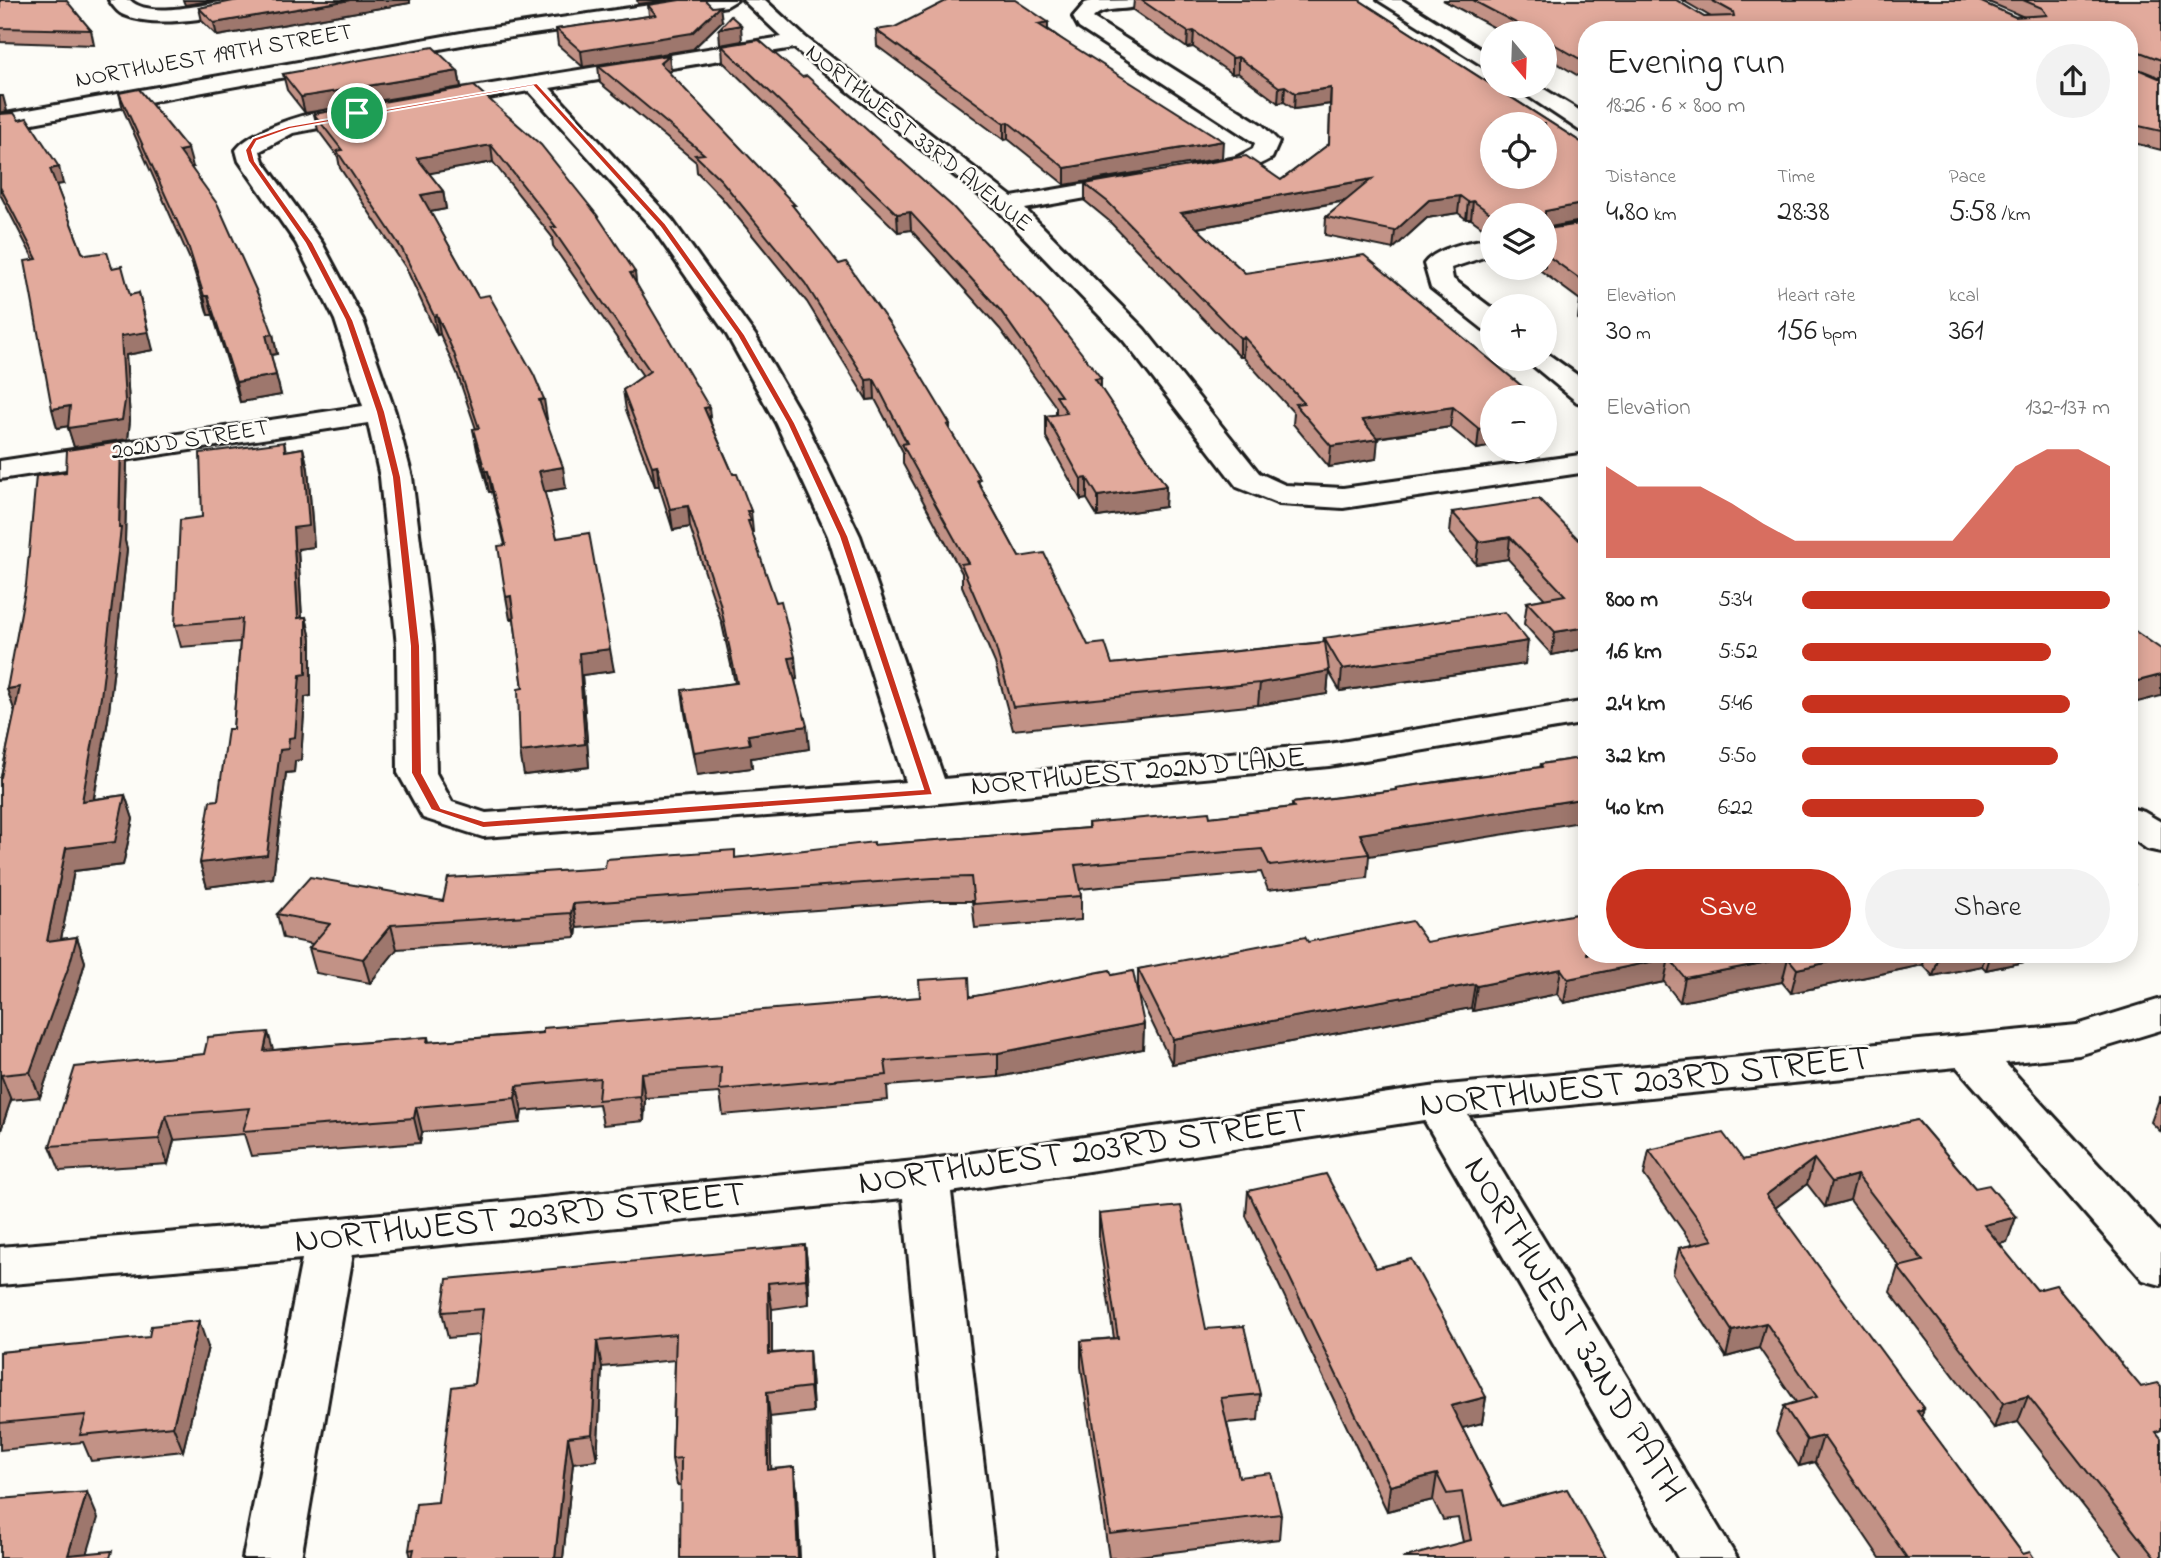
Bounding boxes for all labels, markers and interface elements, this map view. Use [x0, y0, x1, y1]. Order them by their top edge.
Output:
street label: NORTHWEST 199TH STREET [73, 15, 356, 99]
north arrow [1480, 21, 1558, 98]
map controls [1480, 21, 1557, 462]
street label: NORTHWEST 33RD AVENUE [797, 36, 1039, 242]
text: Evening run [1606, 36, 1785, 92]
button: share [2036, 44, 2110, 118]
pin [327, 83, 387, 143]
text: 18:26 · 6 × 800 m [1606, 90, 1745, 123]
icon: arrive [338, 94, 376, 132]
button: locate [1480, 112, 1557, 189]
text: Distance [1606, 164, 1676, 191]
text: Time [1777, 164, 1815, 191]
text: Pace [1949, 164, 1986, 191]
text: 4.80 [1606, 191, 1649, 235]
text: 28:38 [1777, 191, 1830, 235]
text: 5:58 [1949, 191, 1997, 235]
text: km [1649, 202, 1677, 229]
text: /km [1997, 202, 2031, 229]
button: layers [1480, 203, 1557, 280]
text: Elevation [1606, 283, 1676, 310]
text: Heart rate [1777, 283, 1855, 310]
text: kcal [1949, 283, 1979, 310]
button: + [1480, 294, 1557, 371]
text: 30 [1606, 310, 1631, 354]
text: 156 [1777, 310, 1817, 354]
text: 361 [1949, 310, 1984, 354]
text: m [1631, 321, 1651, 348]
text: bpm [1817, 321, 1857, 348]
button: − [1480, 385, 1557, 462]
text: Elevation [1606, 392, 1691, 425]
text: 132–137 m [2025, 392, 2110, 425]
street label: 202ND STREET [109, 411, 272, 471]
text: 800 m [1606, 584, 1658, 617]
text: 5:34 [1718, 584, 1752, 617]
text: 1.6 km [1606, 636, 1662, 669]
text: 5:52 [1718, 636, 1758, 669]
text: 2.4 km [1606, 688, 1665, 721]
text: 5:46 [1718, 688, 1753, 721]
street label: NORTHWEST 202ND LANE [969, 736, 1307, 810]
text: 3.2 km [1606, 740, 1665, 773]
text: 5:50 [1718, 740, 1756, 773]
text: 4.0 km [1606, 792, 1664, 825]
text: 6:22 [1718, 792, 1753, 825]
button: Save [1606, 869, 1851, 949]
button: Share [1865, 869, 2110, 949]
street label: NORTHWEST 203RD STREET [1417, 1032, 1873, 1134]
street label: NORTHWEST 203RD STREET [855, 1095, 1311, 1211]
street label: NORTHWEST 32ND PATH [1448, 1147, 1698, 1513]
street label: NORTHWEST 203RD STREET [292, 1168, 748, 1270]

